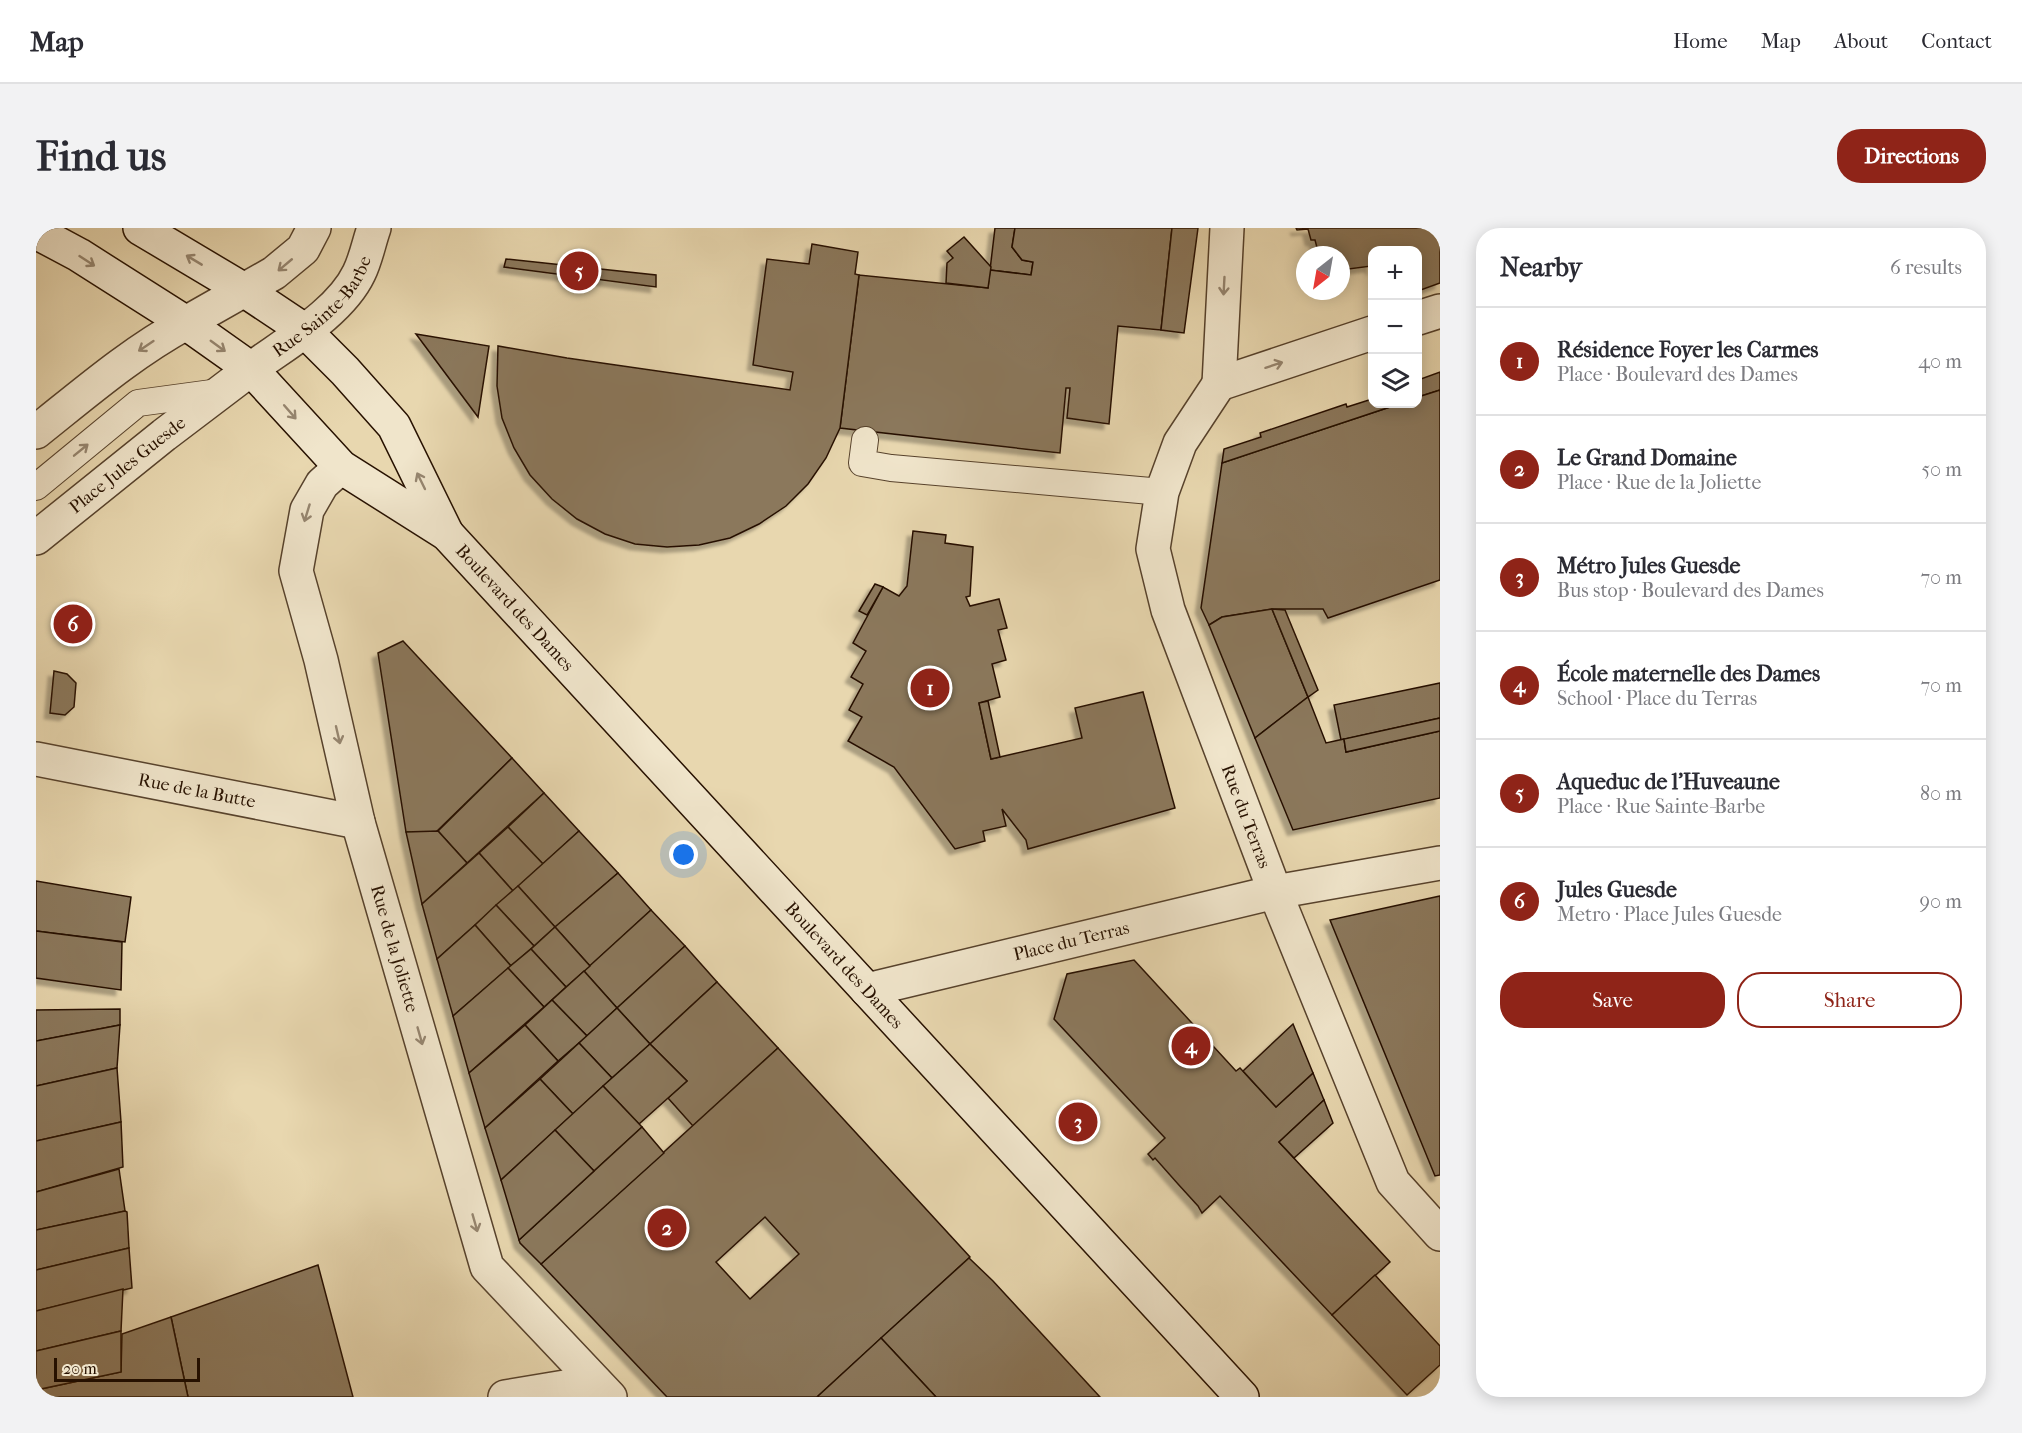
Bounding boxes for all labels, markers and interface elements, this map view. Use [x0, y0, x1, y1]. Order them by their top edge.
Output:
text: Map [30, 25, 84, 58]
text: Home [1673, 29, 1728, 53]
text: Map [1761, 29, 1801, 53]
text: About [1834, 29, 1888, 53]
text: Contact [1921, 29, 1992, 53]
button: Directions [1837, 129, 1986, 183]
text: Find us [36, 132, 166, 181]
north arrow [1296, 246, 1350, 300]
map controls [1368, 246, 1422, 408]
button: + [1368, 246, 1422, 300]
pin: 5 [560, 248, 598, 294]
text: Nearby [1500, 252, 1582, 283]
street label: Rue Sainte-Barbe [269, 253, 376, 362]
one-way arrow [78, 254, 95, 267]
one-way arrow [186, 254, 203, 266]
text: 6 results [1890, 256, 1962, 279]
one-way arrow [277, 258, 293, 271]
one-way arrow [1218, 276, 1229, 296]
button: − [1368, 300, 1422, 354]
text: Résidence Foyer les Carmes [1557, 337, 1818, 363]
one-way arrow [138, 340, 155, 352]
one-way arrow [210, 340, 226, 352]
text: 1 [1516, 350, 1523, 373]
text: 40 m [1918, 350, 1962, 373]
button: layers [1368, 354, 1422, 408]
one-way arrow [1264, 359, 1283, 370]
text: Place · Boulevard des Dames [1557, 363, 1798, 386]
one-way arrow [283, 404, 297, 419]
street label: Place Jules Guesde [65, 412, 190, 518]
one-way arrow [73, 444, 89, 457]
text: Le Grand Domaine [1557, 445, 1737, 471]
text: 2 [1514, 458, 1525, 481]
text: 50 m [1921, 458, 1962, 481]
text: Place · Rue de la Joliette [1557, 471, 1761, 494]
one-way arrow [414, 472, 426, 490]
one-way arrow [301, 504, 312, 523]
street label: Boulevard des Dames [451, 541, 578, 676]
text: Métro Jules Guesde [1557, 553, 1741, 579]
text: 3 [1515, 566, 1524, 589]
text: 70 m [1920, 566, 1962, 589]
text: Bus stop · Boulevard des Dames [1557, 579, 1824, 602]
pin: 6 [54, 602, 93, 646]
text: École maternelle des Dames [1557, 661, 1820, 687]
pin: 1 [910, 666, 950, 710]
text: 4 [1514, 674, 1525, 697]
text: 70 m [1920, 674, 1962, 697]
text: School · Place du Terras [1557, 687, 1757, 710]
one-way arrow [333, 724, 344, 744]
street label: Rue du Terras [1217, 762, 1275, 872]
street label: Rue de la Butte [136, 769, 257, 813]
text: Aqueduc de l'Huveaune [1557, 769, 1780, 795]
text: 5 [1515, 782, 1524, 805]
text: 80 m [1920, 782, 1962, 805]
text: Place · Rue Sainte-Barbe [1557, 795, 1765, 818]
your location [669, 840, 698, 869]
text: Jules Guesde [1557, 877, 1677, 903]
street label: Rue de la Joliette [366, 883, 423, 1015]
text: 6 [1514, 890, 1525, 913]
text: 90 m [1920, 890, 1962, 913]
street label: Boulevard des Dames [780, 898, 908, 1033]
text: Metro · Place Jules Guesde [1557, 903, 1782, 926]
street label: Place du Terras [1011, 917, 1132, 965]
button: Save [1500, 972, 1725, 1028]
button: Share [1737, 972, 1962, 1028]
pin: 4 [1172, 1024, 1210, 1068]
one-way arrow [415, 1026, 426, 1045]
pin: 3 [1058, 1100, 1098, 1144]
pin: 2 [648, 1206, 686, 1250]
one-way arrow [470, 1214, 481, 1233]
scale bar [54, 1355, 200, 1382]
text: 20 m [63, 1359, 97, 1378]

